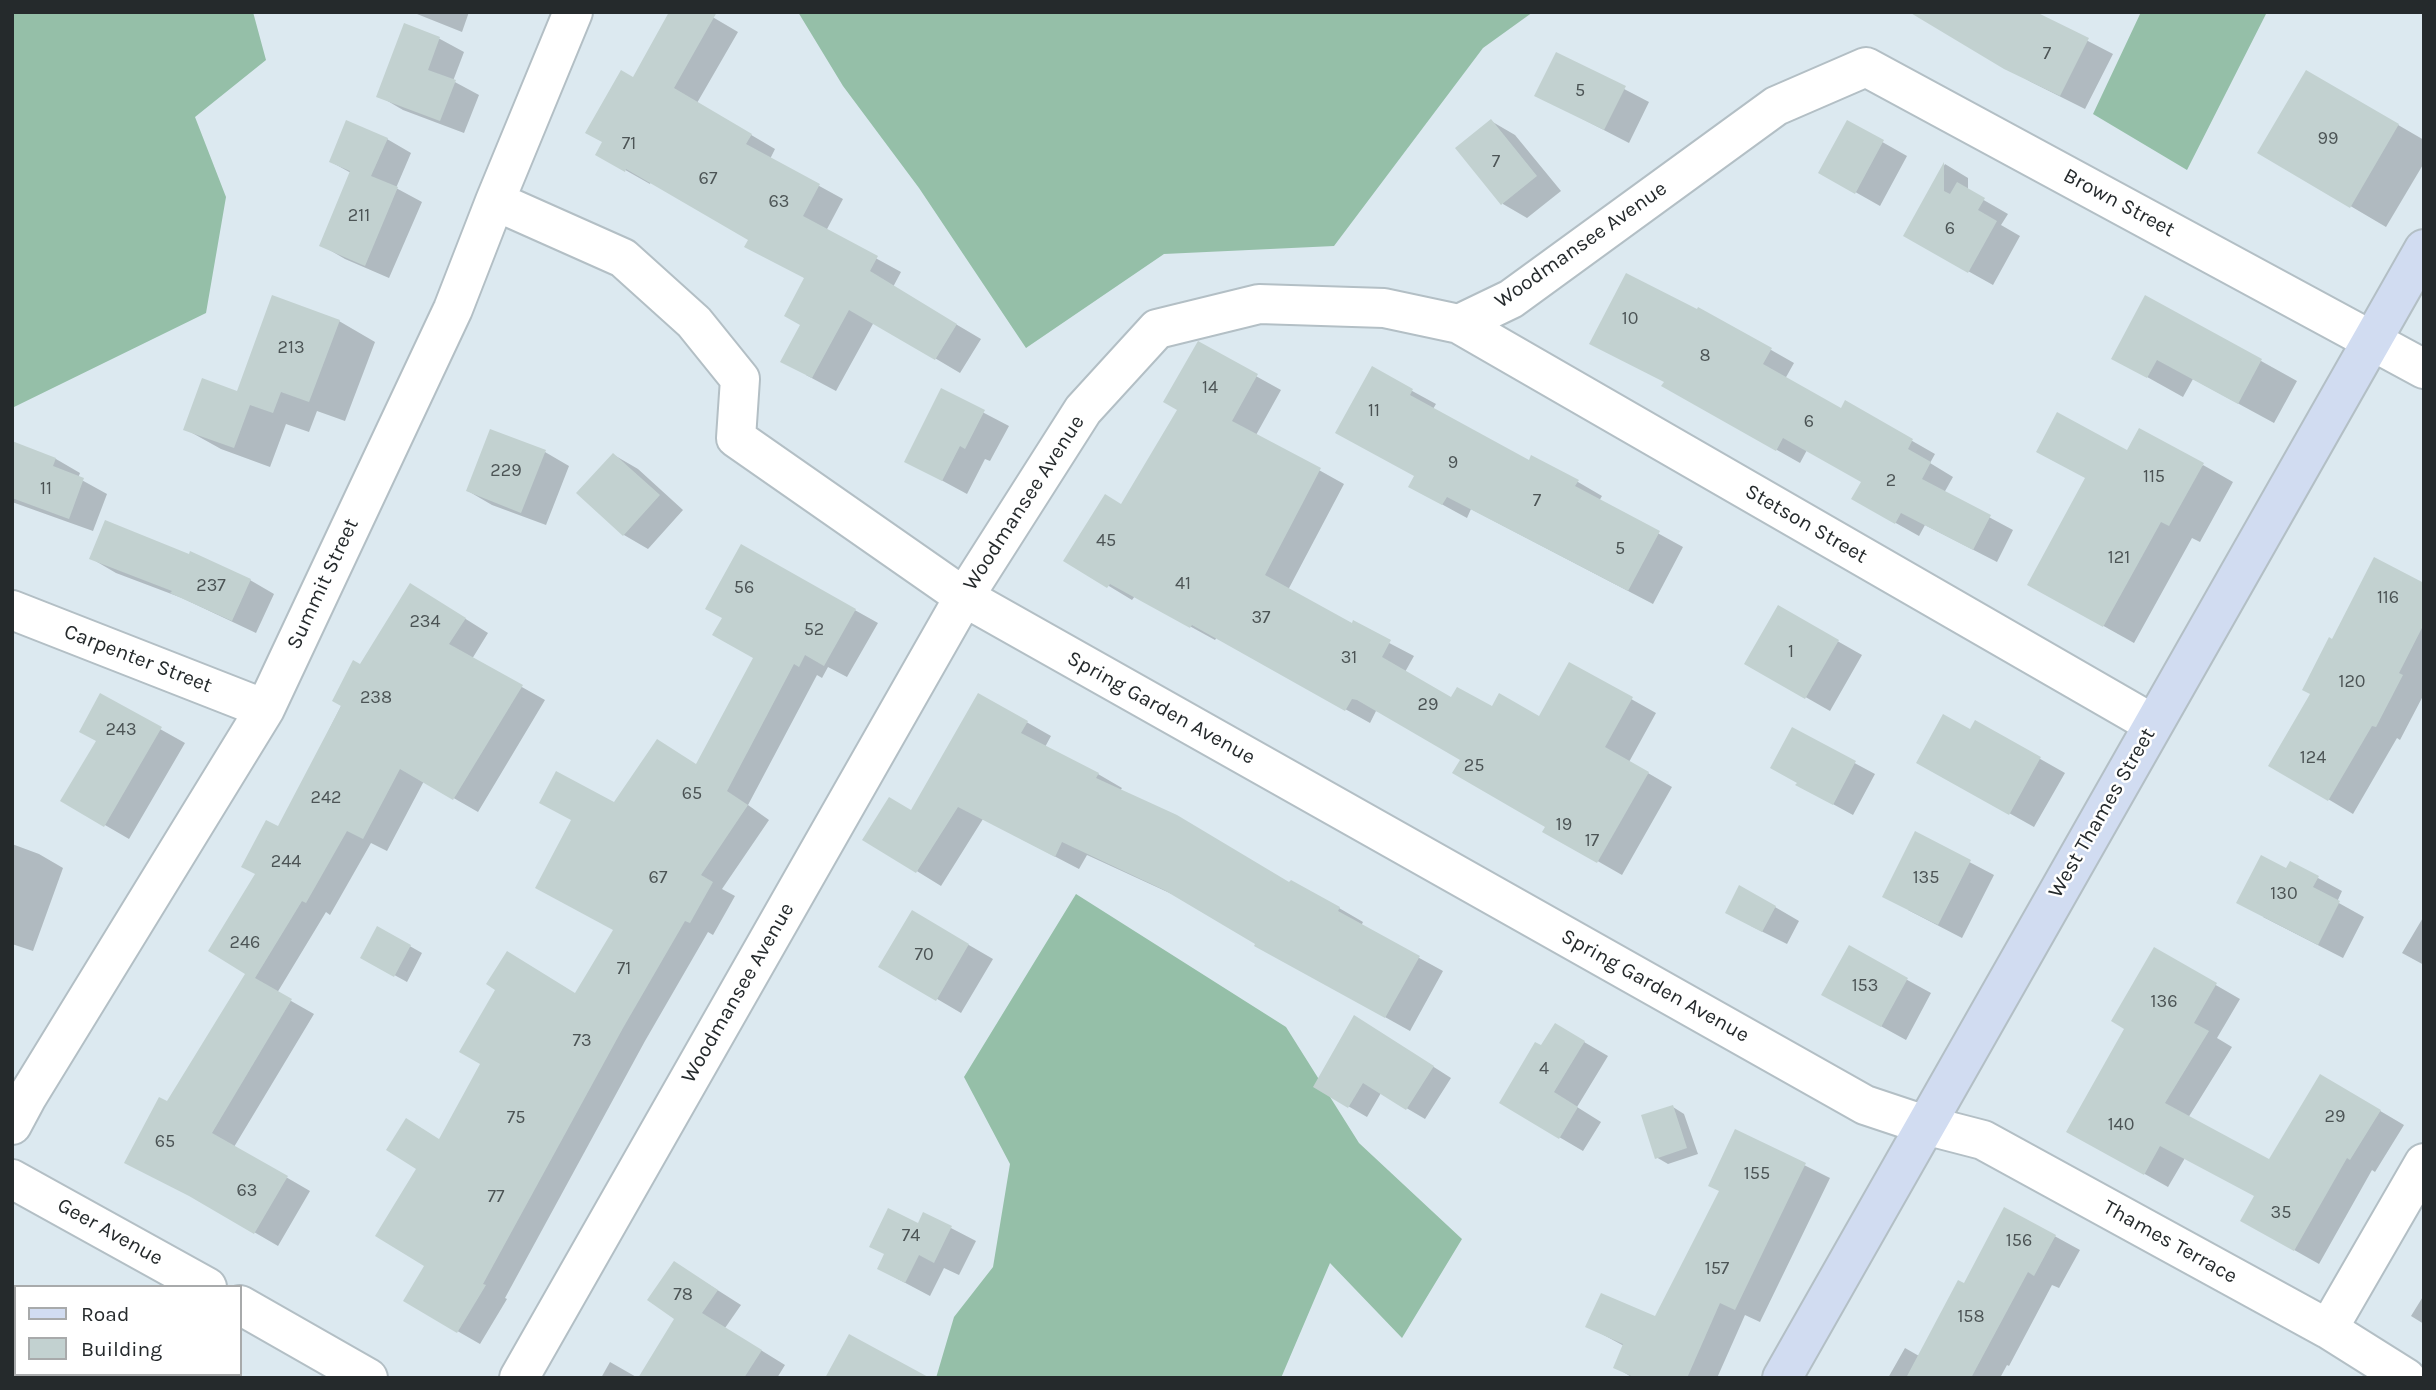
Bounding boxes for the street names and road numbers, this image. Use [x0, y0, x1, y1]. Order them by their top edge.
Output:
street label: Brown Street [2059, 163, 2179, 243]
street label: Woodmansee Avenue [1490, 176, 1672, 314]
street label: Woodmansee Avenue [958, 411, 1090, 595]
street label: Stetson Street [1740, 479, 1872, 569]
street label: Summit Street [282, 515, 364, 653]
street label: Carpenter Street [60, 619, 216, 699]
street label: Spring Garden Avenue [1063, 646, 1259, 770]
street label: West Thames Street [2043, 724, 2161, 902]
street label: Woodmansee Avenue [676, 898, 800, 1088]
street label: Spring Garden Avenue [1557, 924, 1753, 1048]
street label: Geer Avenue [53, 1193, 167, 1271]
street label: Thames Terrace [2099, 1195, 2241, 1289]

